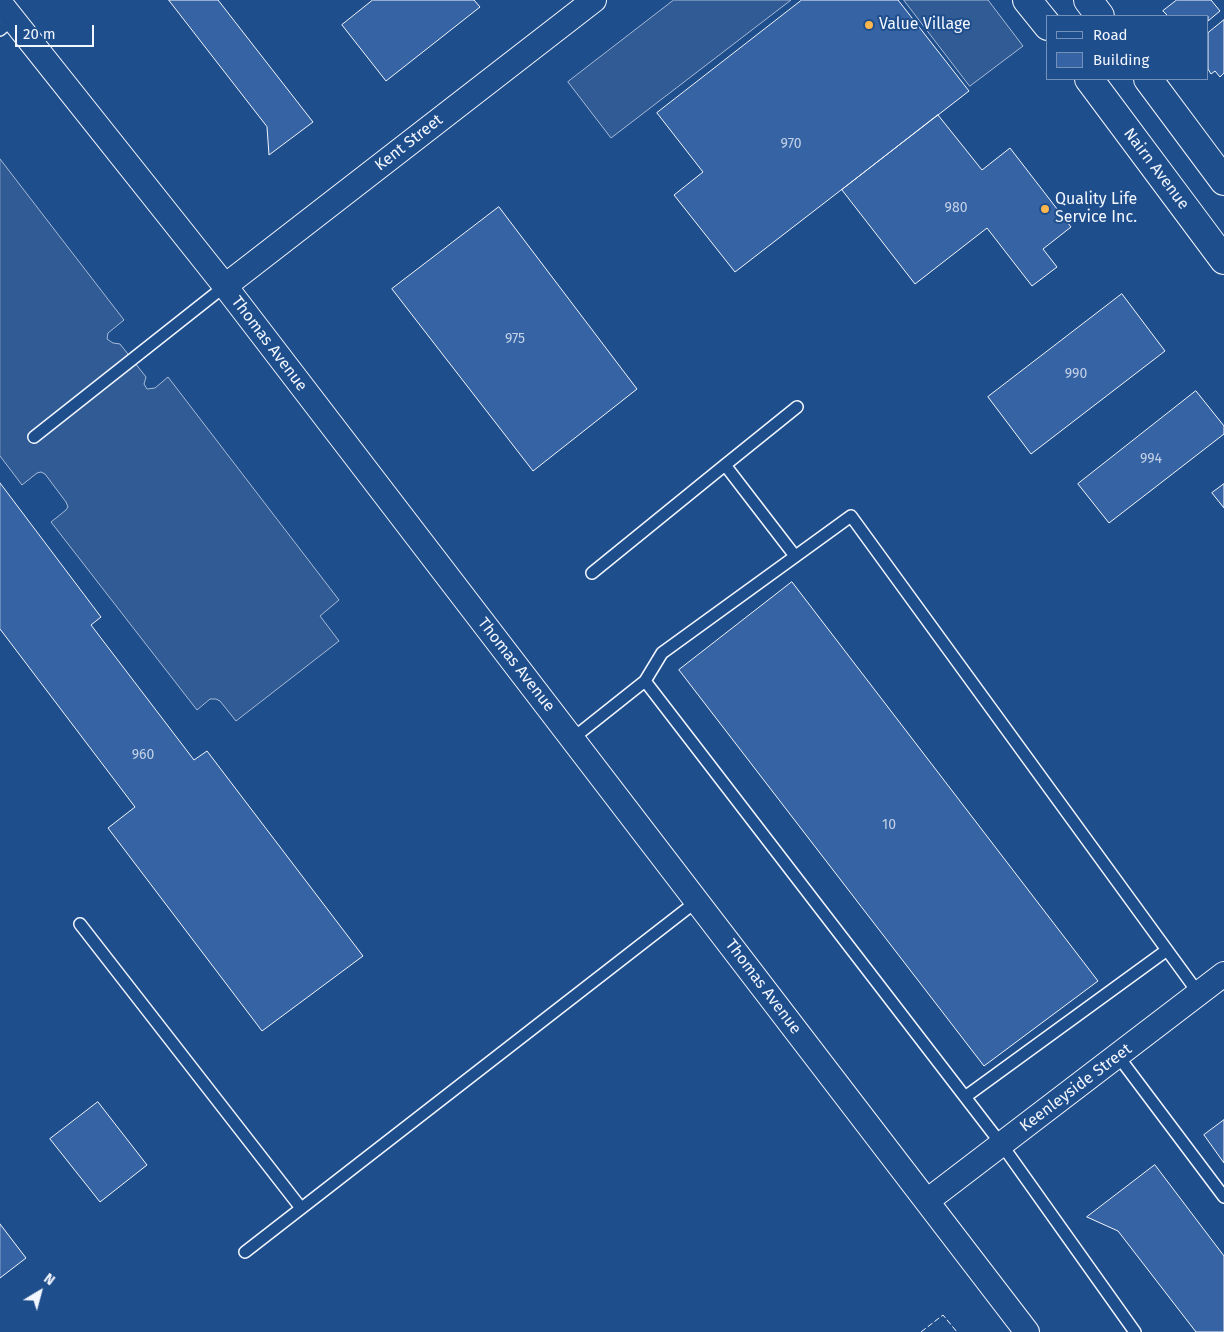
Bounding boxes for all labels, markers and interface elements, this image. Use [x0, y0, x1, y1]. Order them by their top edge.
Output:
scale bar [18, 15, 96, 47]
place label: Value Village [879, 15, 971, 35]
legend [1046, 15, 1209, 80]
marker: Value Village [863, 19, 875, 31]
text: 20 m [23, 25, 56, 43]
text: Road [1093, 26, 1128, 44]
text: Building [1093, 51, 1149, 69]
street label: Kent Street [371, 111, 447, 175]
street label: Nairn Avenue [1119, 124, 1193, 214]
house number: 970 [781, 136, 801, 152]
place label: Quality Life Service Inc. [1055, 190, 1137, 228]
house number: 980 [945, 200, 967, 216]
marker: Quality Life Service Inc. [1039, 203, 1051, 215]
street label: Thomas Avenue [227, 293, 311, 395]
house number: 975 [505, 331, 525, 347]
house number: 990 [1065, 366, 1087, 382]
house number: 994 [1140, 451, 1162, 467]
street label: Thomas Avenue [473, 614, 559, 716]
house number: 960 [132, 747, 154, 763]
house number: 10 [882, 817, 896, 833]
street label: Thomas Avenue [721, 936, 805, 1038]
street label: Keenleyside Street [1016, 1040, 1136, 1136]
north arrow [15, 1267, 65, 1317]
text: N [40, 1270, 58, 1289]

